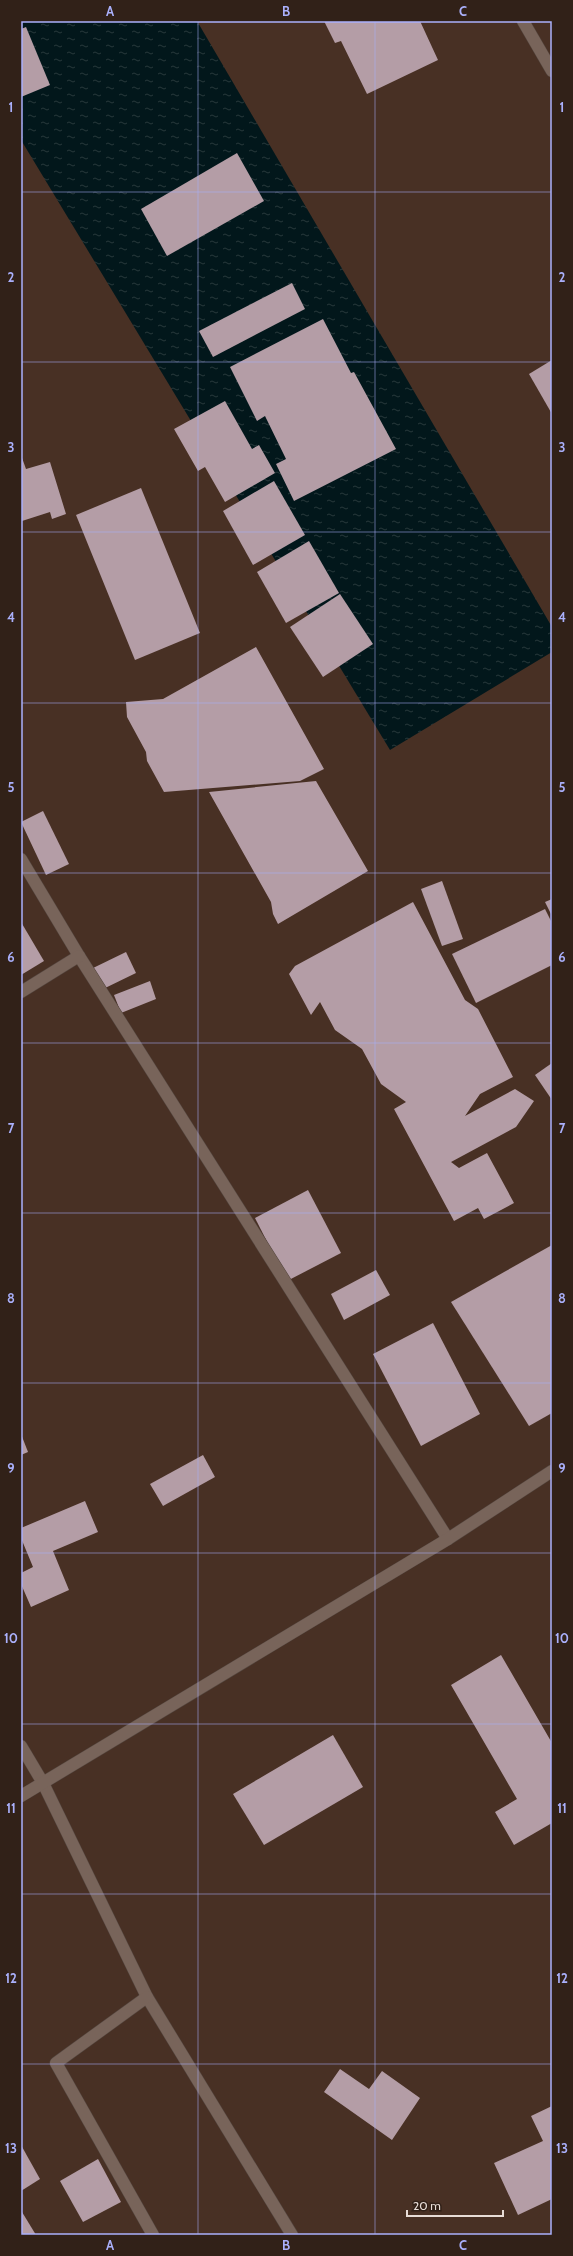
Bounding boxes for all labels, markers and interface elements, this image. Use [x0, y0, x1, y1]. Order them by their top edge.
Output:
text: A [106, 3, 115, 19]
text: B [282, 3, 290, 19]
text: C [459, 3, 467, 19]
text: 1 [9, 99, 13, 115]
text: 1 [560, 99, 564, 115]
text: 2 [8, 269, 15, 285]
text: 2 [559, 269, 566, 285]
text: 3 [7, 439, 15, 455]
text: 3 [558, 439, 566, 455]
text: 4 [7, 609, 15, 625]
text: 4 [558, 609, 566, 625]
text: 5 [8, 779, 15, 795]
text: 5 [559, 779, 566, 795]
text: 6 [7, 949, 15, 965]
text: 6 [558, 949, 566, 965]
text: 7 [8, 1120, 15, 1136]
text: 7 [559, 1120, 566, 1136]
text: 8 [7, 1290, 15, 1306]
text: 8 [558, 1290, 566, 1306]
text: 9 [7, 1460, 15, 1476]
text: 9 [558, 1460, 566, 1476]
text: 10 [4, 1630, 18, 1646]
text: 10 [555, 1630, 569, 1646]
text: 11 [6, 1800, 16, 1816]
text: 11 [557, 1800, 567, 1816]
text: 12 [5, 1970, 17, 1986]
text: 12 [556, 1970, 568, 1986]
text: 13 [5, 2140, 17, 2156]
text: 13 [556, 2140, 568, 2156]
scale bar [407, 2192, 503, 2218]
text: 20 m [413, 2198, 441, 2213]
text: A [106, 2237, 115, 2253]
text: B [282, 2237, 290, 2253]
text: C [459, 2237, 467, 2253]

